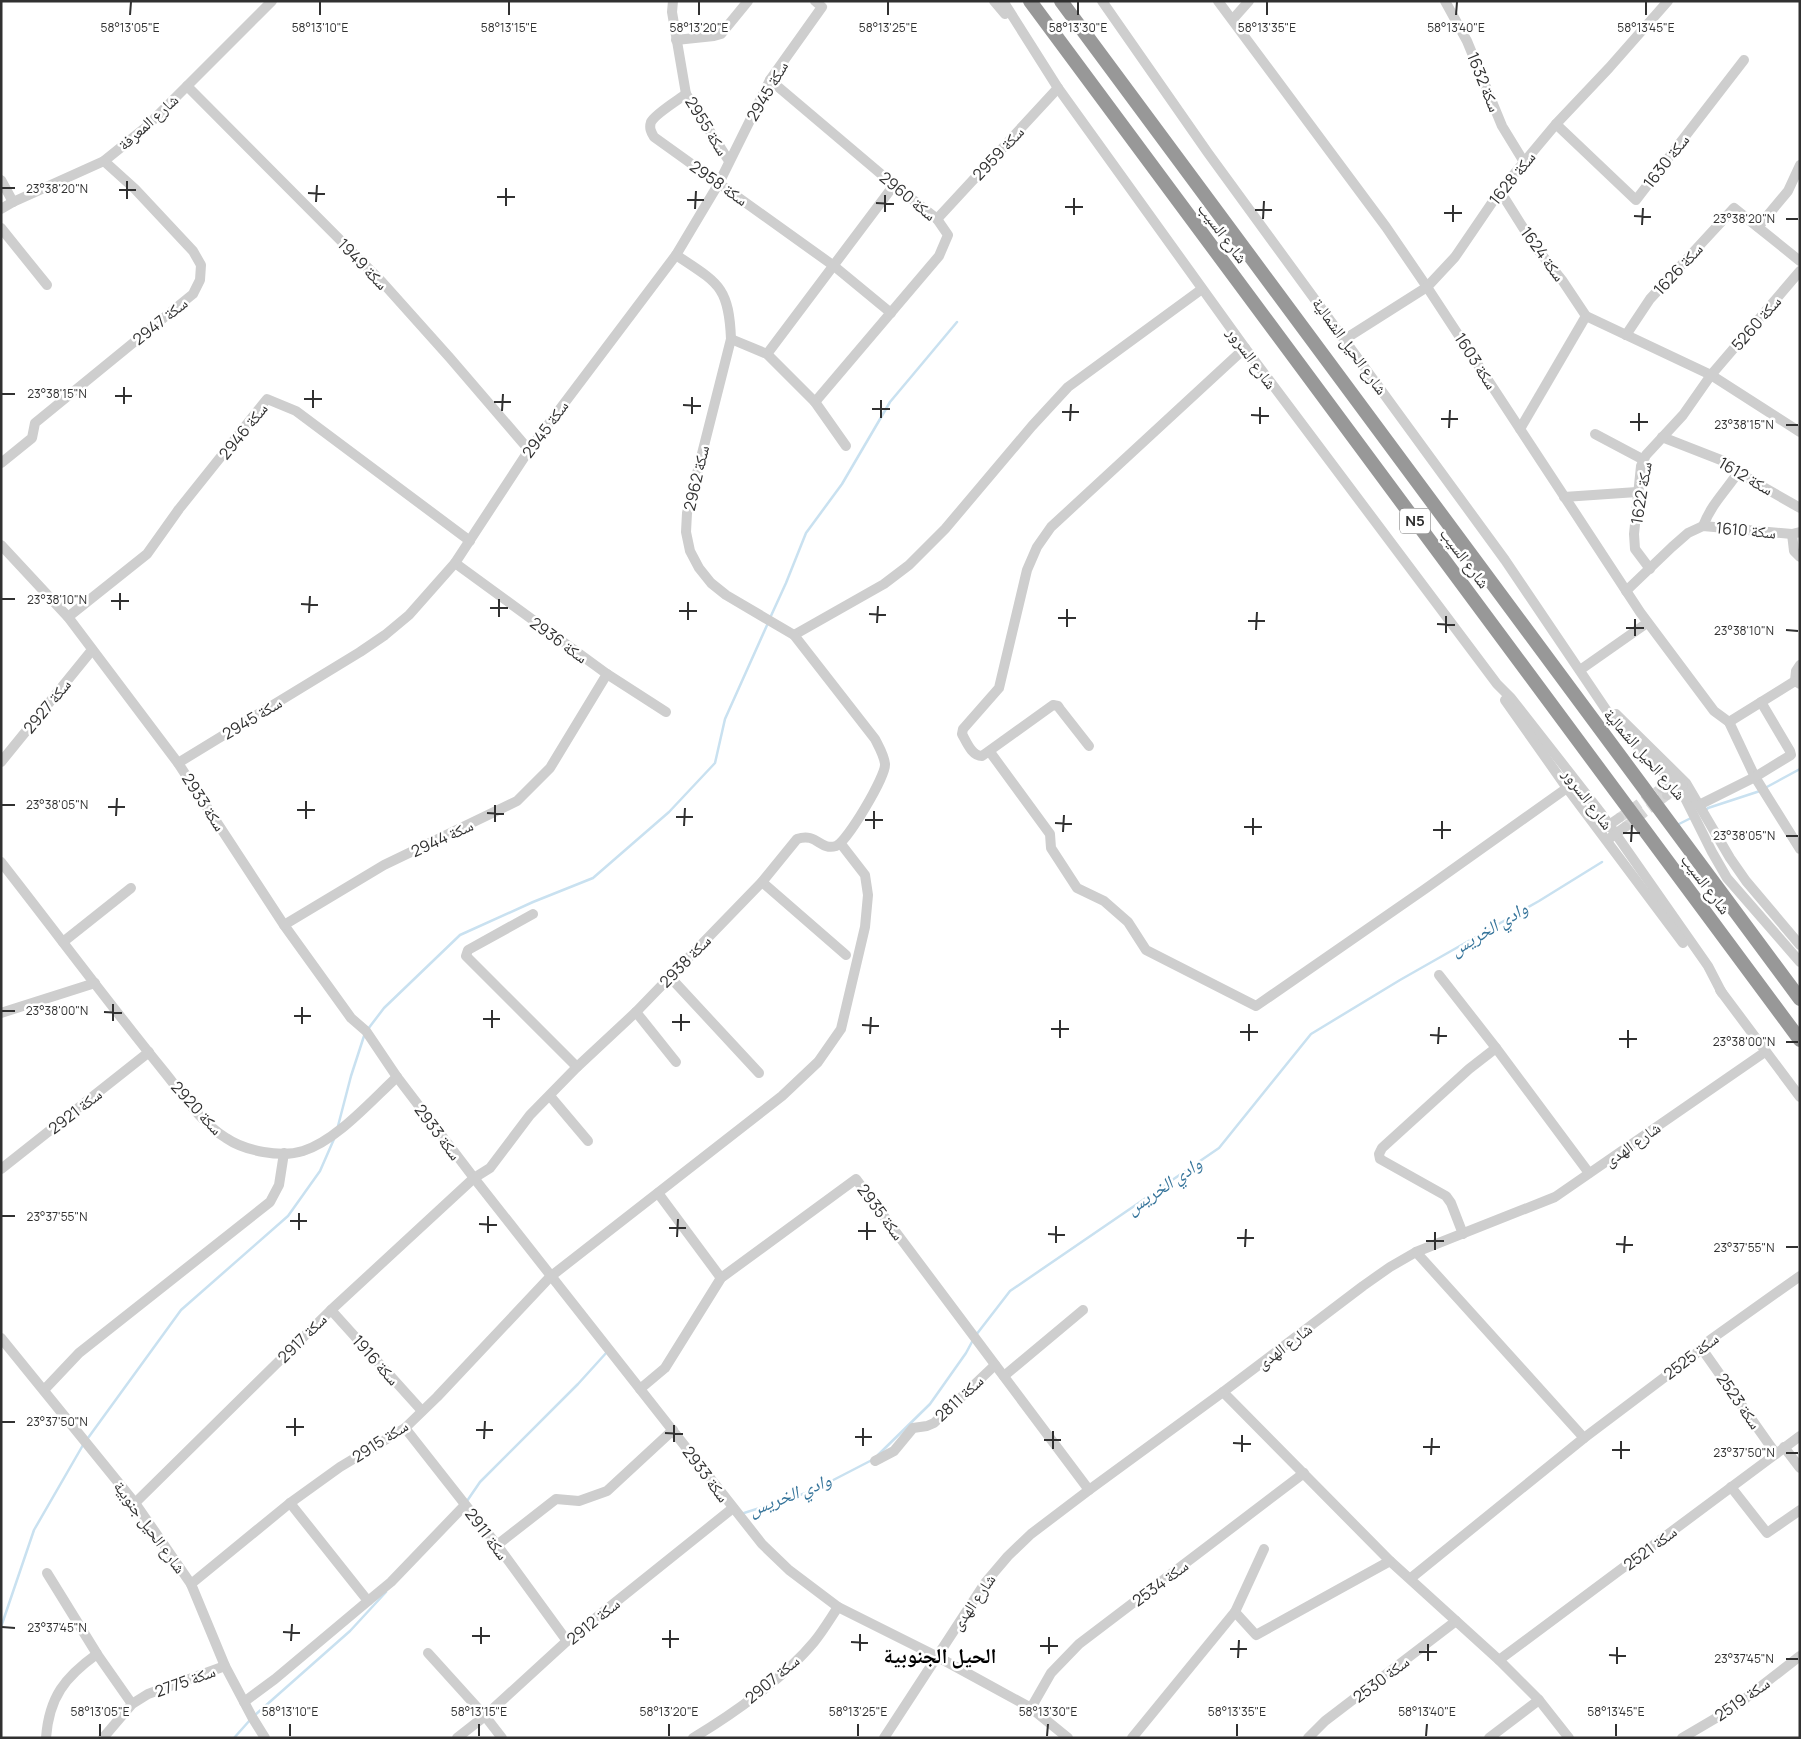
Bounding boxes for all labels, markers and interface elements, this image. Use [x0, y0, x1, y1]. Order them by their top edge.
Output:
text: 58°13'05"E [101, 19, 160, 36]
text: 58°13'10"E [292, 19, 349, 36]
text: 58°13'15"E [481, 19, 537, 36]
text: 58°13'20"E [670, 19, 729, 36]
text: 58°13'25"E [859, 19, 917, 36]
text: 58°13'30"E [1049, 19, 1107, 36]
text: 58°13'35"E [1238, 19, 1296, 36]
text: 58°13'40"E [1427, 19, 1485, 36]
text: 58°13'45"E [1617, 19, 1675, 36]
street label: سكة 1632 [1462, 49, 1506, 115]
street label: سكة 2945 [741, 57, 793, 125]
street label: شارع المعرفة [113, 89, 183, 155]
street label: سكة 2955 [680, 92, 734, 160]
street label: سكة 2959 [967, 121, 1029, 185]
street label: سكة 1630 [1638, 129, 1694, 193]
street label: سكة 1628 [1484, 147, 1540, 209]
street label: سكة 2958 [686, 155, 752, 211]
street label: سكة 2960 [875, 166, 941, 226]
text: 23°38'20"N [26, 180, 88, 197]
street label: شارع السيب [1193, 198, 1253, 268]
text: 23°38'20"N [1713, 210, 1775, 227]
street label: سكة 1624 [1516, 222, 1570, 286]
street label: سكة 1949 [333, 233, 393, 295]
street label: سكة 1626 [1648, 238, 1708, 300]
street label: سكة 5260 [1726, 291, 1786, 355]
street label: سكة 2947 [128, 292, 192, 350]
street label: شارع الحيل الشمالية [1307, 293, 1393, 399]
street label: شارع السرور [1221, 322, 1282, 393]
street label: سكة 1603 [1450, 329, 1502, 393]
text: 23°38'15"N [27, 385, 87, 402]
street label: سكة 2945 [517, 396, 573, 462]
street label: سكة 2946 [213, 398, 273, 464]
text: 23°38'15"N [1714, 416, 1774, 433]
street label: سكة 2962 [678, 443, 714, 513]
street label: سكة 1612 [1715, 452, 1777, 500]
street label: سكة 1622 [1625, 460, 1657, 526]
road number: N5 [1400, 508, 1430, 534]
street label: سكة 1610 [1715, 516, 1777, 544]
street label: شارع السيب [1435, 523, 1495, 593]
text: 23°38'10"N [27, 591, 87, 608]
street label: سكة 2936 [526, 612, 592, 668]
text: 23°38'10"N [1714, 622, 1774, 639]
street label: سكة 2927 [18, 674, 76, 738]
street label: سكة 2945 [218, 692, 286, 744]
street label: شارع الحيل الشمالية [1599, 703, 1691, 805]
street label: شارع السرور [1557, 763, 1618, 834]
street label: سكة 2933 [177, 769, 231, 835]
text: 23°38'05"N [26, 796, 88, 813]
street label: سكة 2944 [407, 814, 477, 862]
text: 23°38'05"N [1713, 827, 1775, 844]
street label: شارع السيب [1676, 849, 1736, 919]
water label: وادي الخريس [1445, 895, 1534, 964]
street label: سكة 2938 [654, 930, 716, 992]
text: 23°38'00"N [26, 1002, 88, 1019]
text: 23°38'00"N [1713, 1033, 1775, 1050]
street label: سكة 2920 [166, 1076, 228, 1140]
street label: سكة 2921 [44, 1083, 106, 1139]
street label: سكة 2933 [410, 1099, 466, 1165]
street label: شارع الهدى [1599, 1117, 1665, 1171]
water label: وادي الخريس [1121, 1151, 1209, 1222]
street label: سكة 2935 [853, 1179, 909, 1245]
text: 23°37'55"N [27, 1208, 87, 1225]
text: 23°37'55"N [1714, 1239, 1774, 1256]
street label: سكة 2917 [272, 1308, 332, 1368]
street label: شارع الهدى [1252, 1318, 1316, 1374]
street label: سكة 2525 [1659, 1327, 1723, 1385]
street label: سكة 1916 [348, 1330, 404, 1390]
street label: سكة 2523 [1712, 1368, 1766, 1434]
street label: سكة 2811 [930, 1370, 988, 1426]
text: 23°37'50"N [26, 1413, 88, 1430]
street label: سكة 2915 [348, 1415, 412, 1467]
street label: سكة 2933 [678, 1441, 734, 1507]
text: 23°37'50"N [1713, 1444, 1775, 1461]
water label: وادي الخريس [745, 1467, 836, 1524]
street label: شارع الحيل جنوبية [109, 1476, 191, 1578]
street label: سكة 2911 [460, 1503, 514, 1565]
street label: سكة 2521 [1619, 1521, 1681, 1575]
street label: سكة 2534 [1127, 1555, 1193, 1611]
street label: شارع الهدى [946, 1569, 1000, 1635]
street label: سكة 2912 [562, 1593, 624, 1649]
text: 23°37'45"N [27, 1619, 87, 1636]
district label: الحيل الجنوبية [884, 1641, 996, 1669]
street label: سكة 2907 [740, 1650, 804, 1708]
text: 23°37'45"N [1714, 1650, 1774, 1667]
street label: سكة 2530 [1348, 1651, 1414, 1707]
street label: سكة 2775 [152, 1660, 218, 1702]
street label: سكة 2519 [1710, 1672, 1774, 1726]
text: 58°13'05"E [71, 1703, 130, 1720]
text: 58°13'10"E [262, 1703, 319, 1720]
text: 58°13'15"E [451, 1703, 507, 1720]
text: 58°13'20"E [640, 1703, 699, 1720]
text: 58°13'25"E [829, 1703, 887, 1720]
text: 58°13'30"E [1019, 1703, 1077, 1720]
text: 58°13'35"E [1208, 1703, 1266, 1720]
text: 58°13'40"E [1398, 1703, 1456, 1720]
text: 58°13'45"E [1587, 1703, 1645, 1720]

